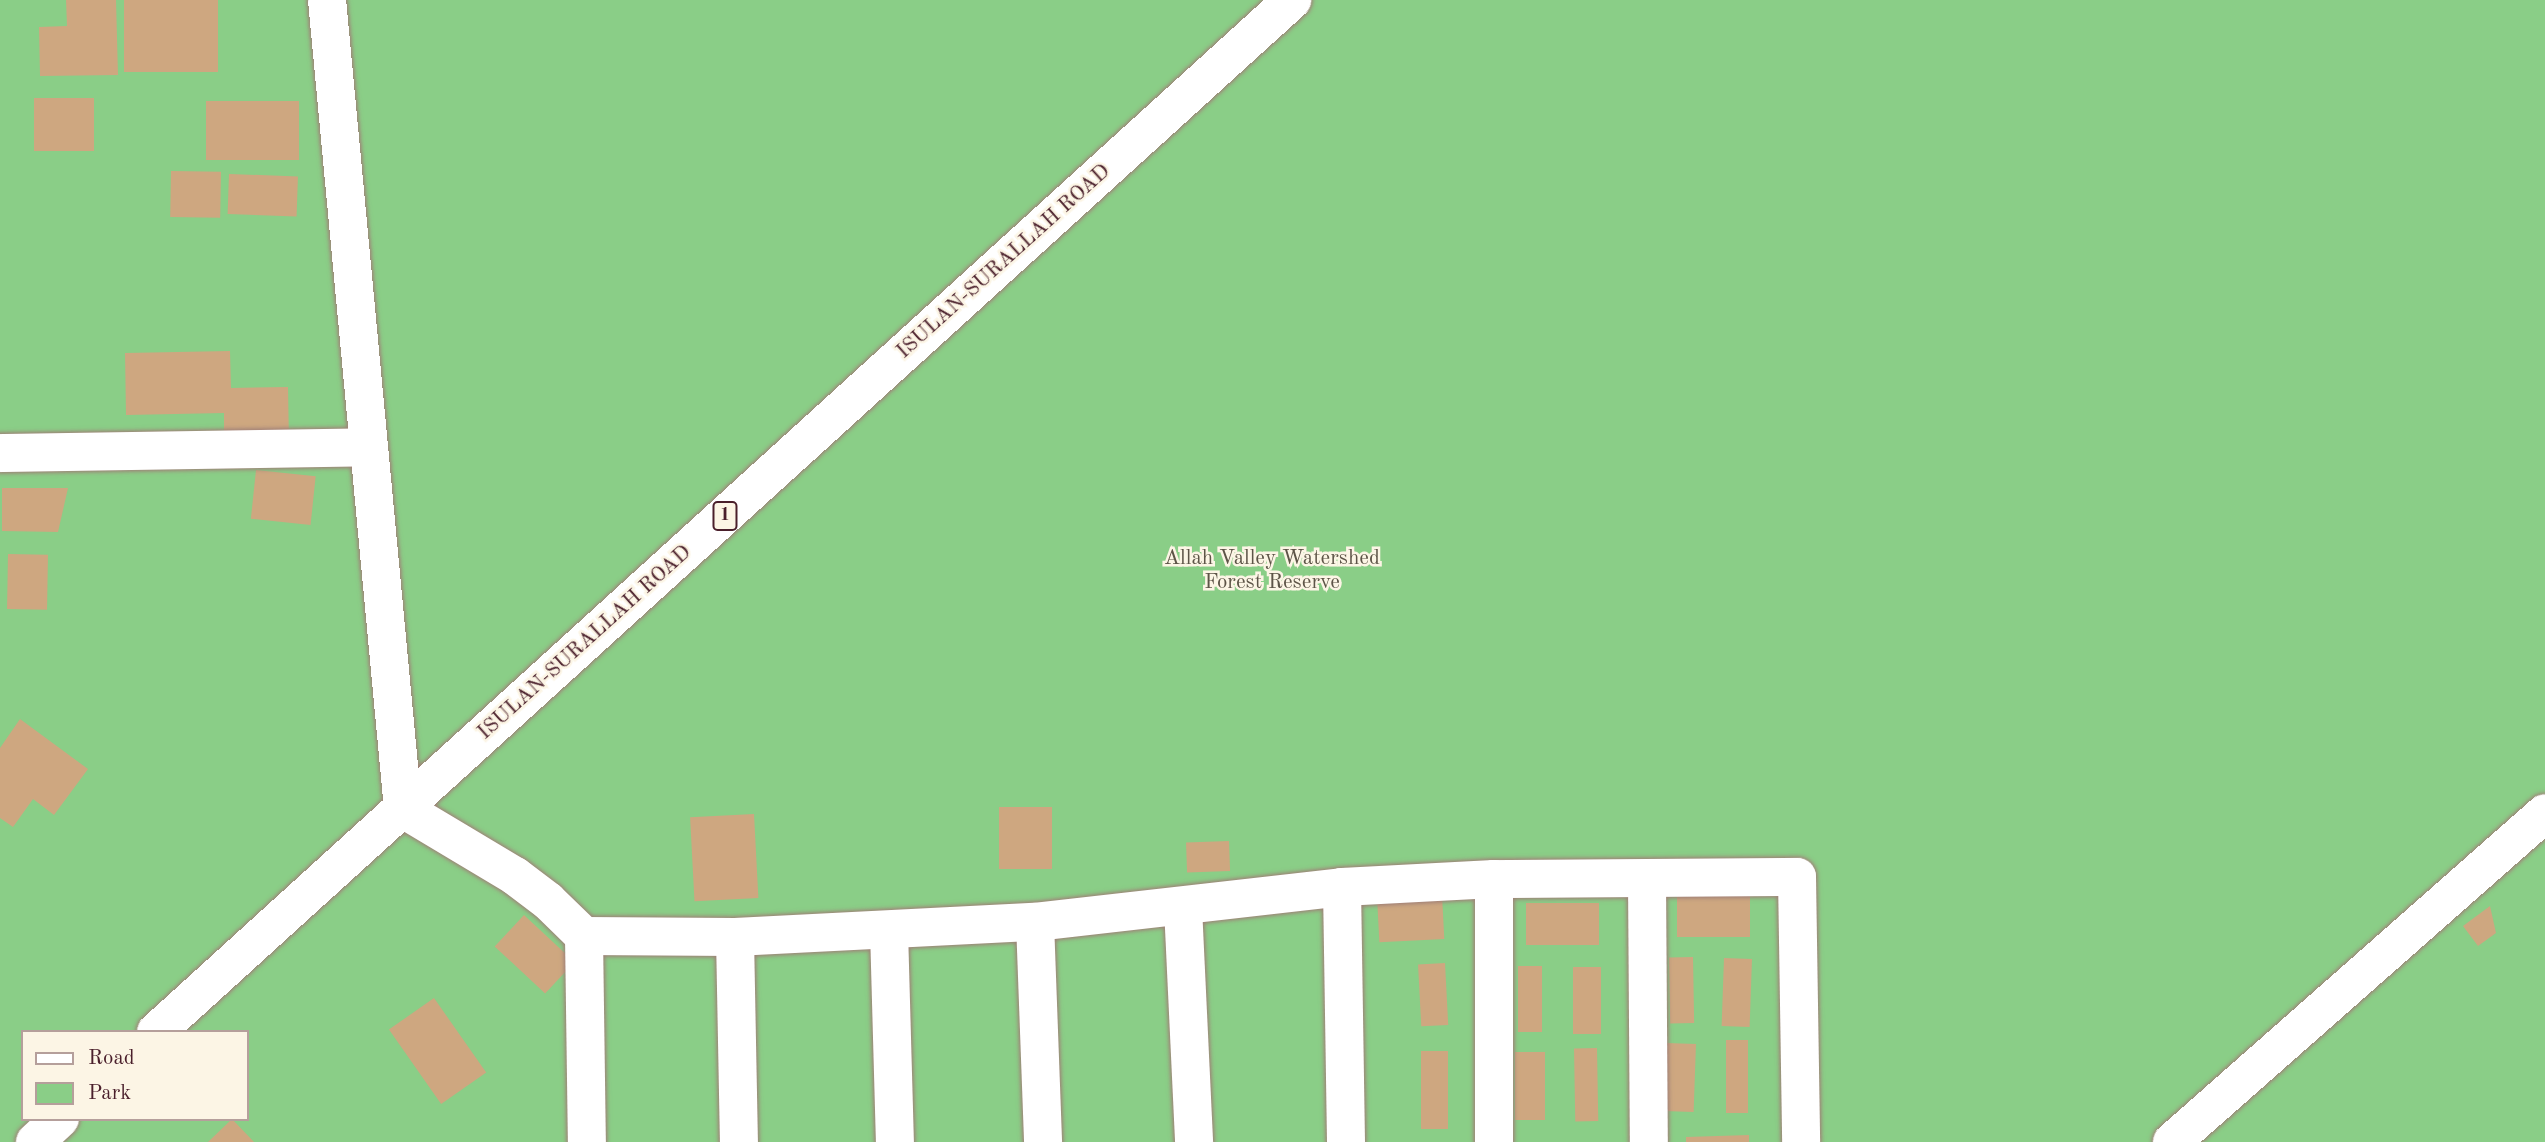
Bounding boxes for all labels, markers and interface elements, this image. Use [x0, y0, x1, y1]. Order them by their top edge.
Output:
street label: ISULAN-SURALLAH ROAD [892, 159, 1116, 365]
road number: 1 [711, 500, 739, 531]
street label: ISULAN-SURALLAH ROAD [473, 540, 697, 746]
park label: Allah Valley Watershed Forest Reserve [1164, 546, 1380, 596]
legend [21, 1030, 248, 1121]
text: Road [88, 1048, 135, 1069]
text: Park [88, 1083, 131, 1104]

